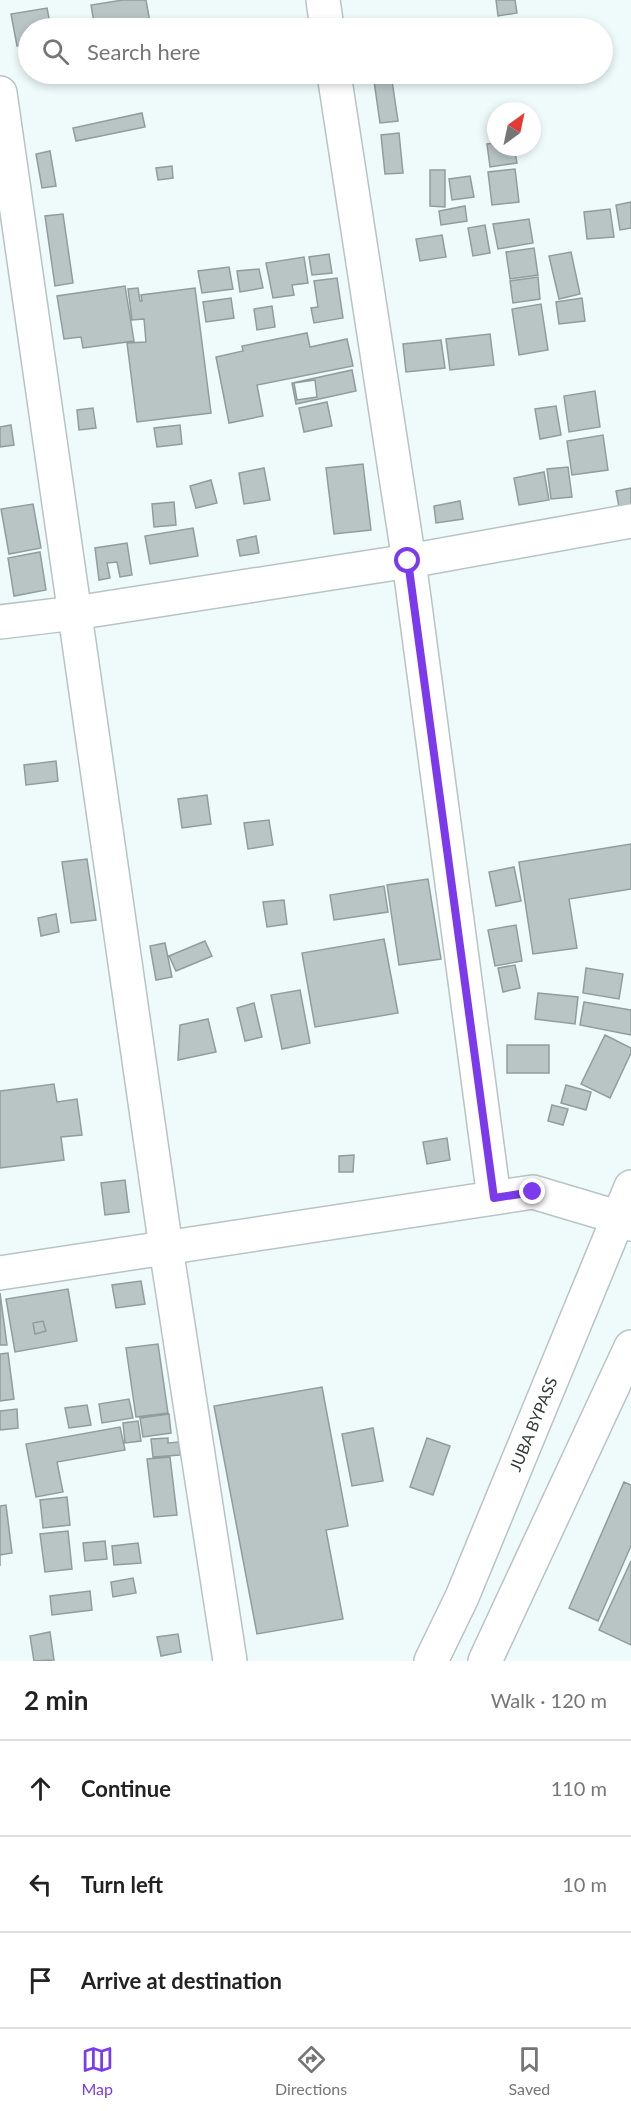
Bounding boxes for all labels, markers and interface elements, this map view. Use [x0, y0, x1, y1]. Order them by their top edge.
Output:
search box [18, 18, 613, 84]
icon: search [39, 35, 72, 68]
text: Search here [87, 38, 200, 65]
north arrow [487, 102, 541, 156]
route start [394, 547, 420, 573]
route end [519, 1178, 545, 1204]
street label: JUBA BYPASS [505, 1374, 561, 1474]
text: 2 min [24, 1684, 88, 1716]
text: Walk · 120 m [491, 1688, 607, 1712]
icon: ahead [24, 1772, 57, 1805]
text: Continue [81, 1775, 171, 1802]
text: 110 m [551, 1776, 607, 1800]
icon: left [24, 1868, 57, 1901]
text: Turn left [81, 1871, 163, 1898]
text: 10 m [562, 1872, 607, 1896]
icon: arrive [24, 1964, 57, 1997]
text: Arrive at destination [81, 1967, 282, 1994]
tab: Map [81, 2043, 114, 2098]
tab: Directions [275, 2043, 347, 2098]
tab: Saved [509, 2043, 550, 2098]

